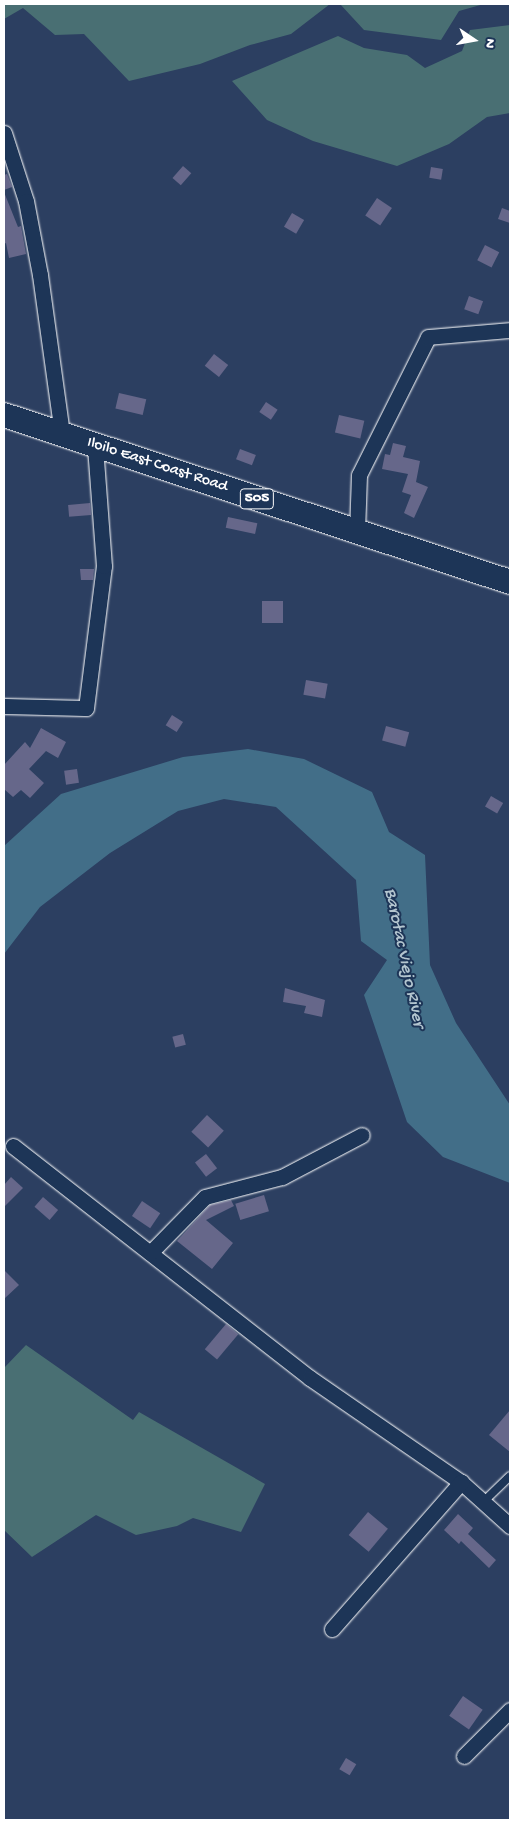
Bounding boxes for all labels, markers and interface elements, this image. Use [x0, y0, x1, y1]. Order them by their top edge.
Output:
north arrow [449, 15, 499, 65]
text: N [480, 37, 498, 49]
street label: Iloilo East Coast Road [84, 434, 230, 498]
road number: 505 [240, 486, 274, 512]
water label: Barotac Viejo River [378, 886, 428, 1030]

